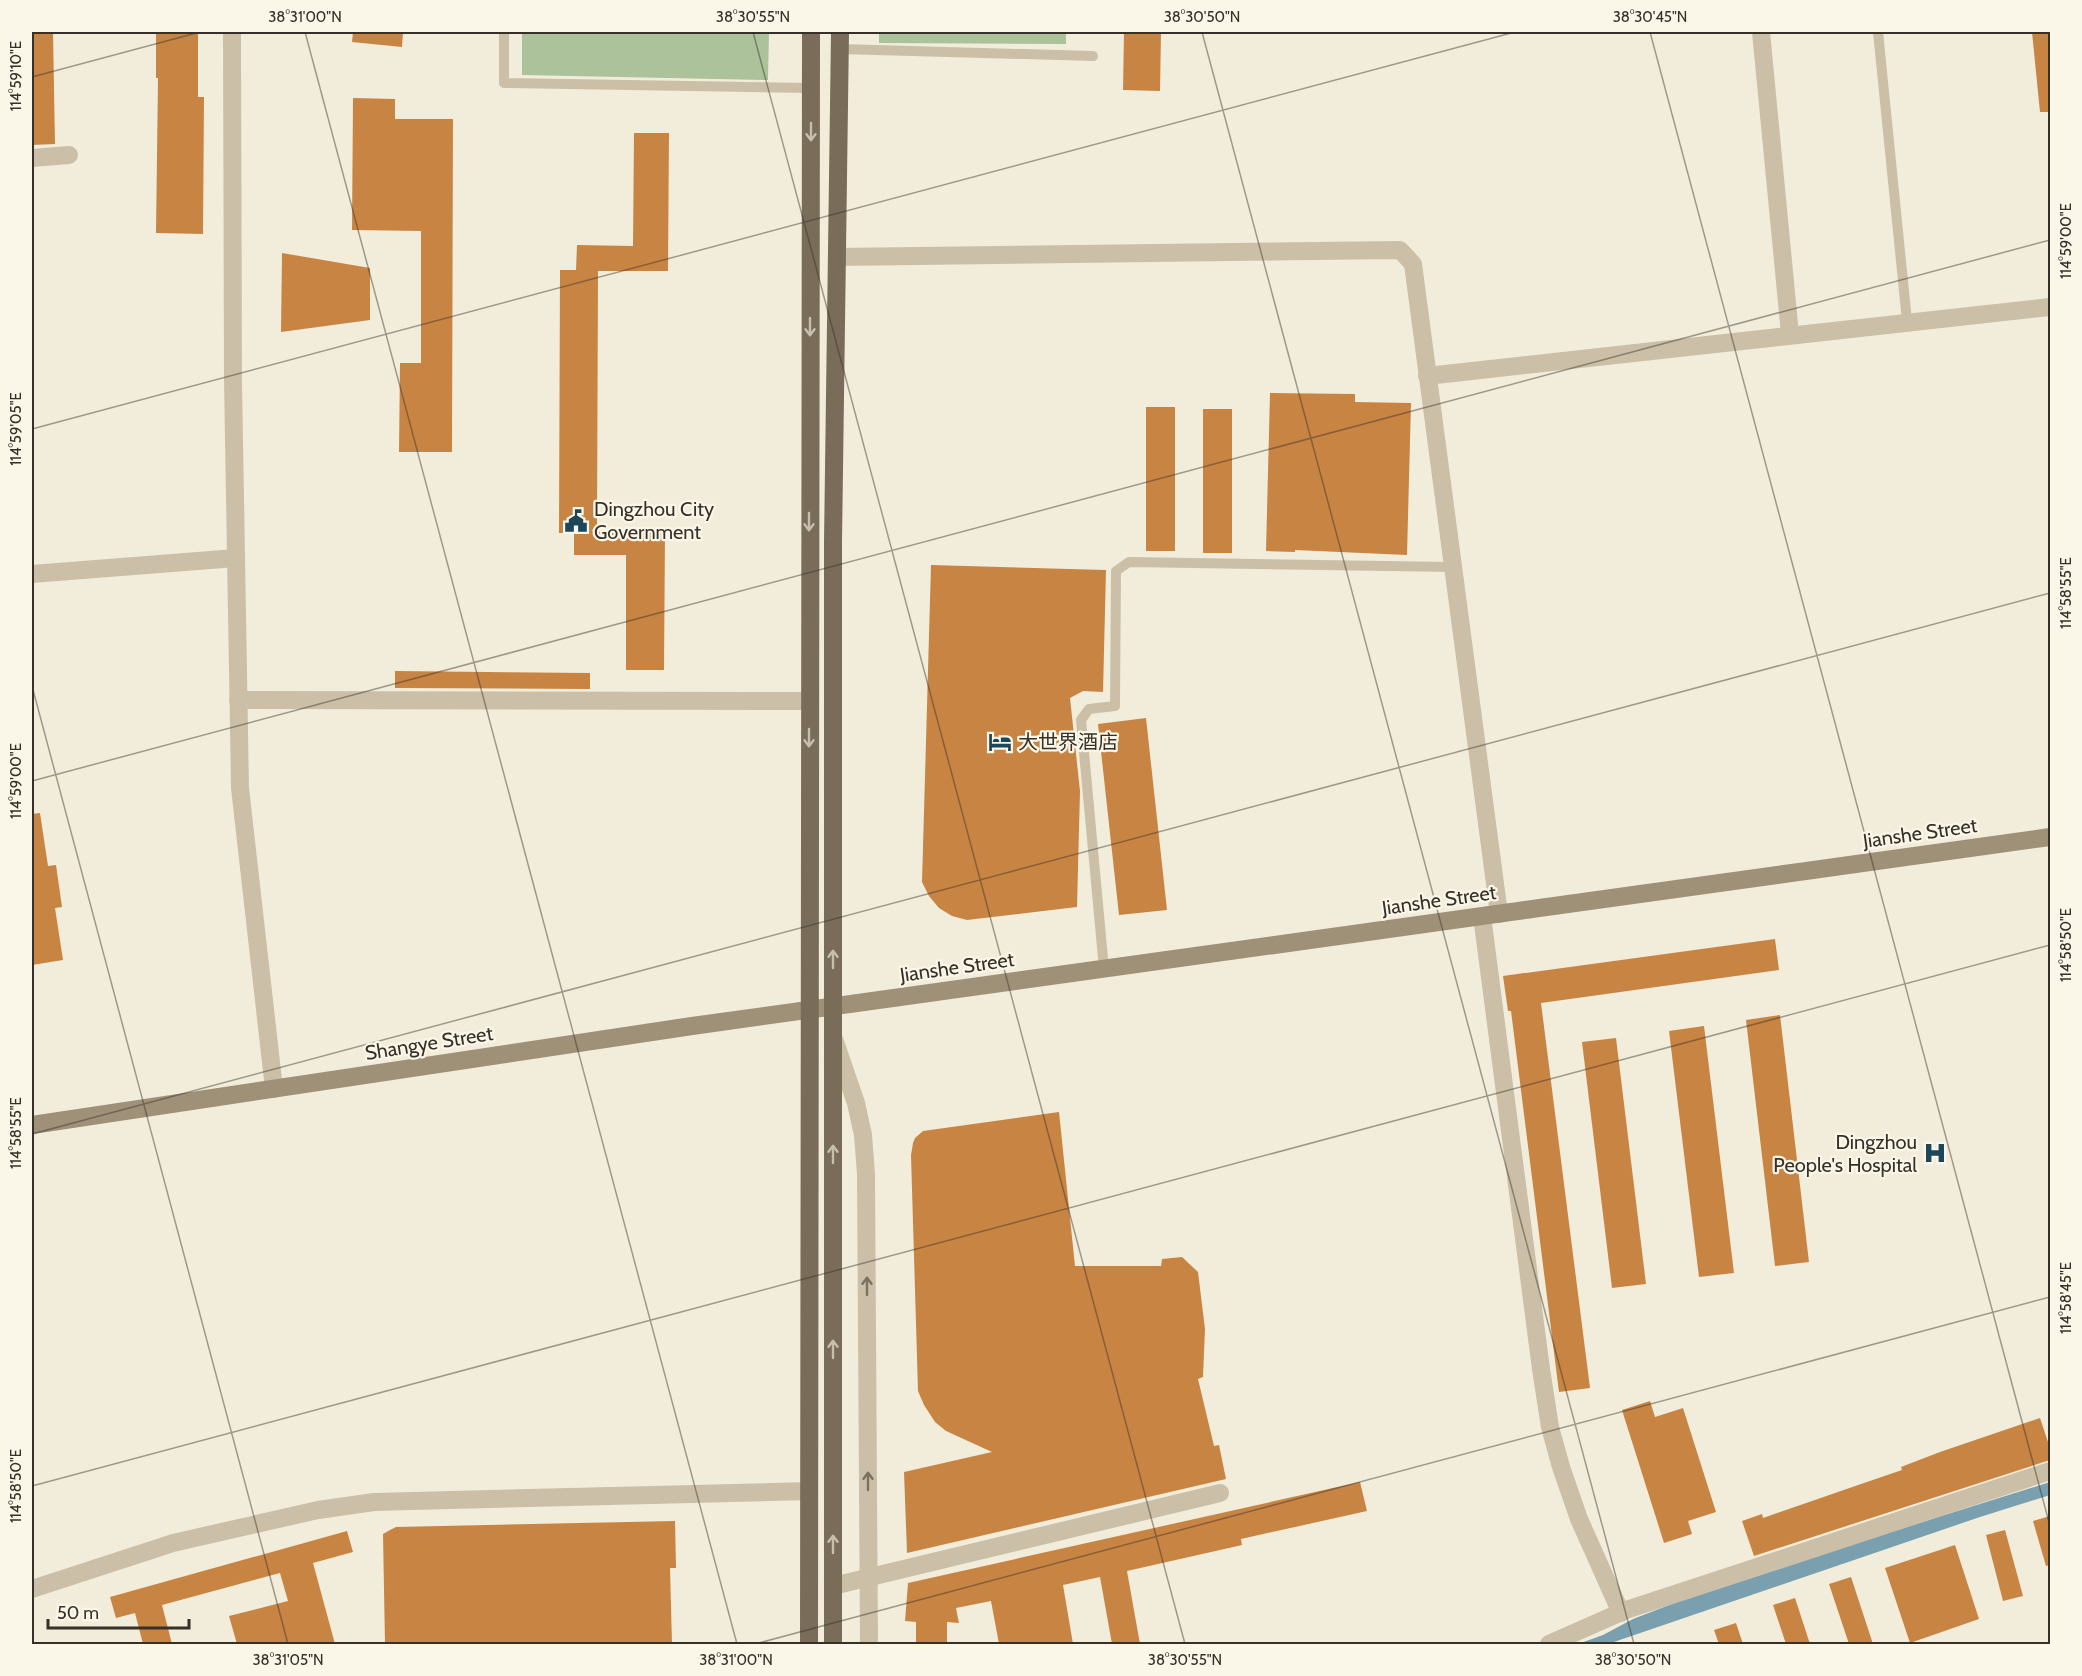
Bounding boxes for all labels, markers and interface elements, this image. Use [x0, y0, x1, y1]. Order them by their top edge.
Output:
text: 38°31'00"N [268, 8, 342, 26]
text: 38°30'55"N [716, 8, 790, 26]
text: 38°30'50"N [1164, 8, 1240, 26]
text: 38°30'45"N [1613, 8, 1687, 26]
text: 114°59'10"E [7, 41, 25, 111]
one-way arrow [805, 121, 817, 141]
text: 114°59'00"E [2057, 203, 2075, 279]
one-way arrow [804, 316, 816, 336]
text: 114°59'05"E [7, 392, 25, 466]
place label: Dingzhou City Government [594, 497, 714, 544]
public building icon: Dingzhou City Government [563, 508, 589, 534]
one-way arrow [803, 511, 815, 531]
text: 114°58'55"E [2057, 557, 2075, 629]
one-way arrow [803, 727, 815, 747]
hotel icon: 大世界酒店 [987, 729, 1013, 755]
place label: 大世界酒店 [1018, 730, 1118, 754]
text: 114°59'00"E [7, 743, 25, 819]
street label: Jianshe Street [1860, 813, 1979, 853]
street label: Jianshe Street [1379, 880, 1498, 920]
text: 114°58'50"E [2057, 908, 2075, 982]
street label: Jianshe Street [897, 947, 1016, 987]
one-way arrow [827, 950, 839, 970]
street label: Shangye Street [363, 1021, 495, 1065]
text: 114°58'55"E [7, 1097, 25, 1169]
place label: Dingzhou People's Hospital [1773, 1130, 1917, 1177]
hospital icon: Dingzhou People's Hospital [1922, 1140, 1948, 1166]
one-way arrow [827, 1145, 839, 1165]
text: 114°58'45"E [2057, 1262, 2075, 1334]
one-way arrow [861, 1277, 873, 1297]
one-way arrow [827, 1340, 839, 1360]
text: 114°58'50"E [7, 1449, 25, 1523]
one-way arrow [862, 1472, 874, 1492]
one-way arrow [827, 1535, 839, 1555]
scale bar [48, 1592, 189, 1630]
text: 50 m [57, 1602, 99, 1624]
text: 38°31'05"N [252, 1651, 324, 1669]
text: 38°31'00"N [699, 1651, 773, 1669]
text: 38°30'55"N [1148, 1651, 1222, 1669]
text: 38°30'50"N [1595, 1651, 1671, 1669]

